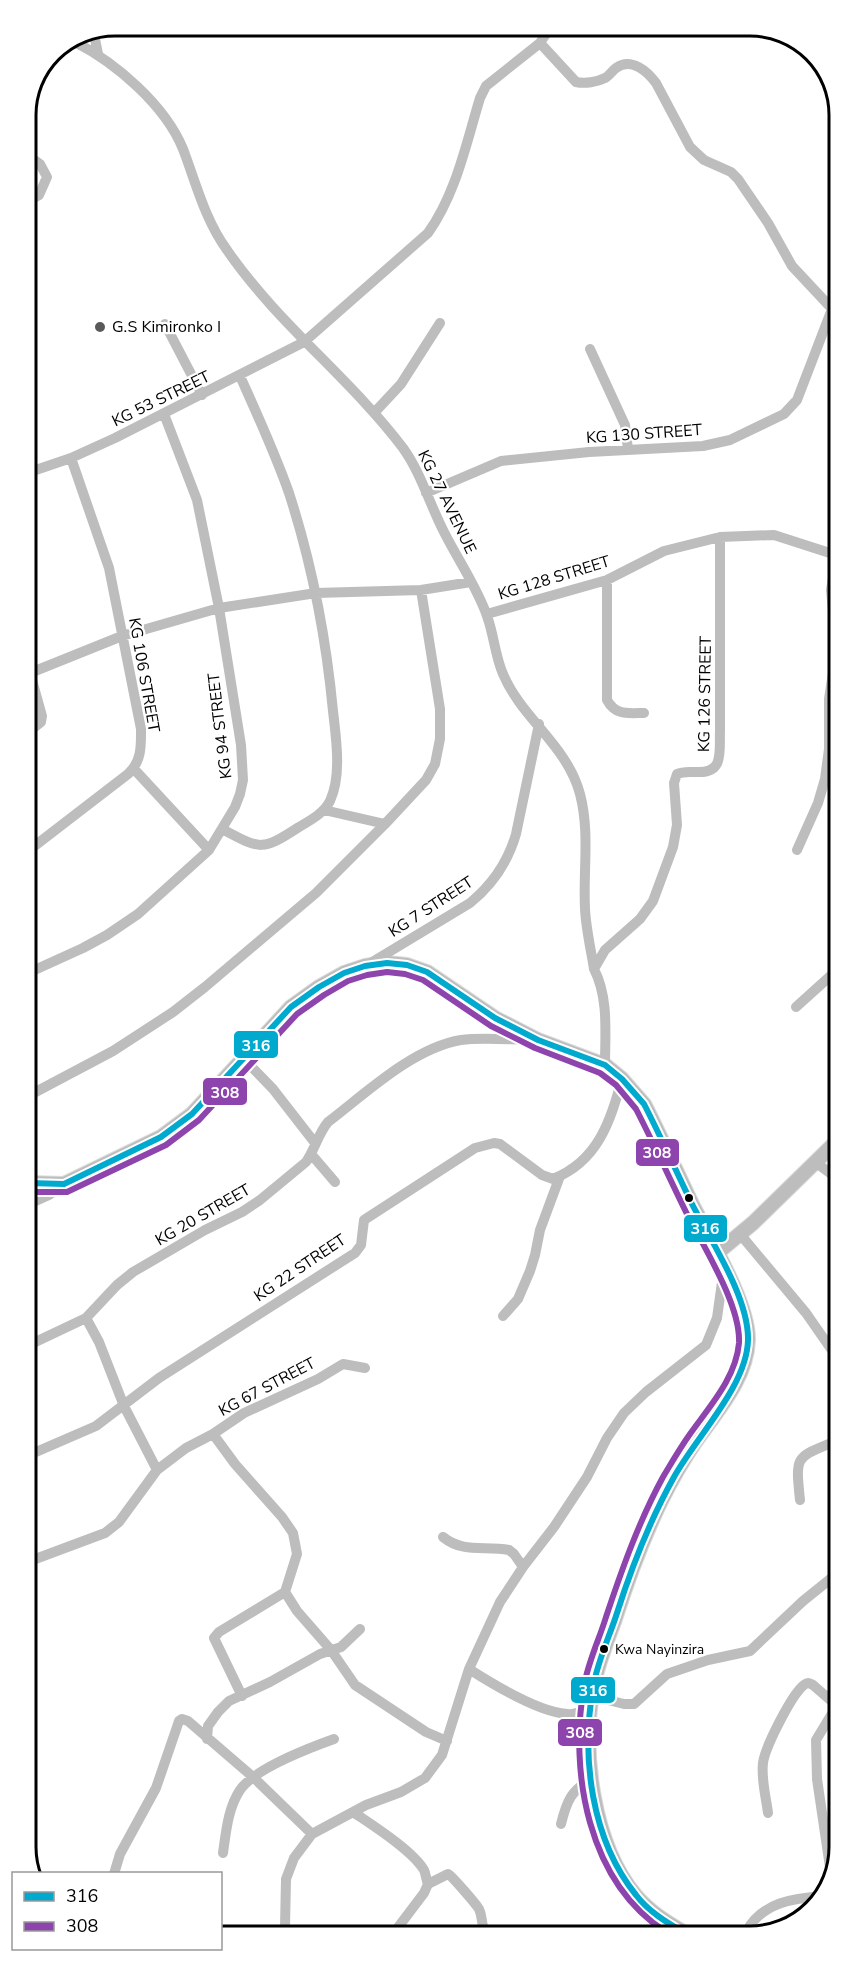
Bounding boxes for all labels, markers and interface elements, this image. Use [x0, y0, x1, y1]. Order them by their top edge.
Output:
place label: G.S Kimironko I [112, 316, 221, 338]
marker: G.S Kimironko I [93, 320, 107, 334]
street label: KG 53 STREET [108, 366, 214, 432]
street label: KG 130 STREET [585, 419, 703, 449]
street label: KG 27 AVENUE [412, 447, 482, 557]
street label: KG 128 STREET [495, 550, 613, 606]
street label: KG 106 STREET [123, 616, 165, 734]
street label: KG 126 STREET [693, 635, 717, 752]
street label: KG 94 STREET [203, 671, 237, 780]
street label: KG 7 STREET [384, 871, 478, 943]
line badge: 316 [233, 1030, 279, 1059]
text: 316 [242, 1035, 270, 1057]
line badge: 308 [202, 1077, 248, 1106]
text: 308 [211, 1082, 239, 1104]
line badge: 308 [635, 1138, 680, 1167]
text: 308 [643, 1142, 671, 1164]
street label: KG 20 STREET [151, 1179, 255, 1251]
unlabelled marker [683, 1192, 695, 1204]
line badge: 316 [683, 1214, 728, 1243]
text: 316 [691, 1218, 719, 1240]
street label: KG 22 STREET [250, 1229, 351, 1307]
street label: KG 67 STREET [215, 1352, 320, 1422]
place label: Kwa Nayinzira [615, 1640, 704, 1659]
marker: Kwa Nayinzira [598, 1643, 610, 1655]
line badge: 316 [570, 1676, 616, 1704]
text: 316 [579, 1680, 607, 1702]
line badge: 308 [557, 1718, 603, 1747]
text: 308 [566, 1722, 594, 1744]
legend [12, 1872, 222, 1950]
text: 316 [66, 1884, 98, 1908]
text: 308 [66, 1914, 98, 1938]

